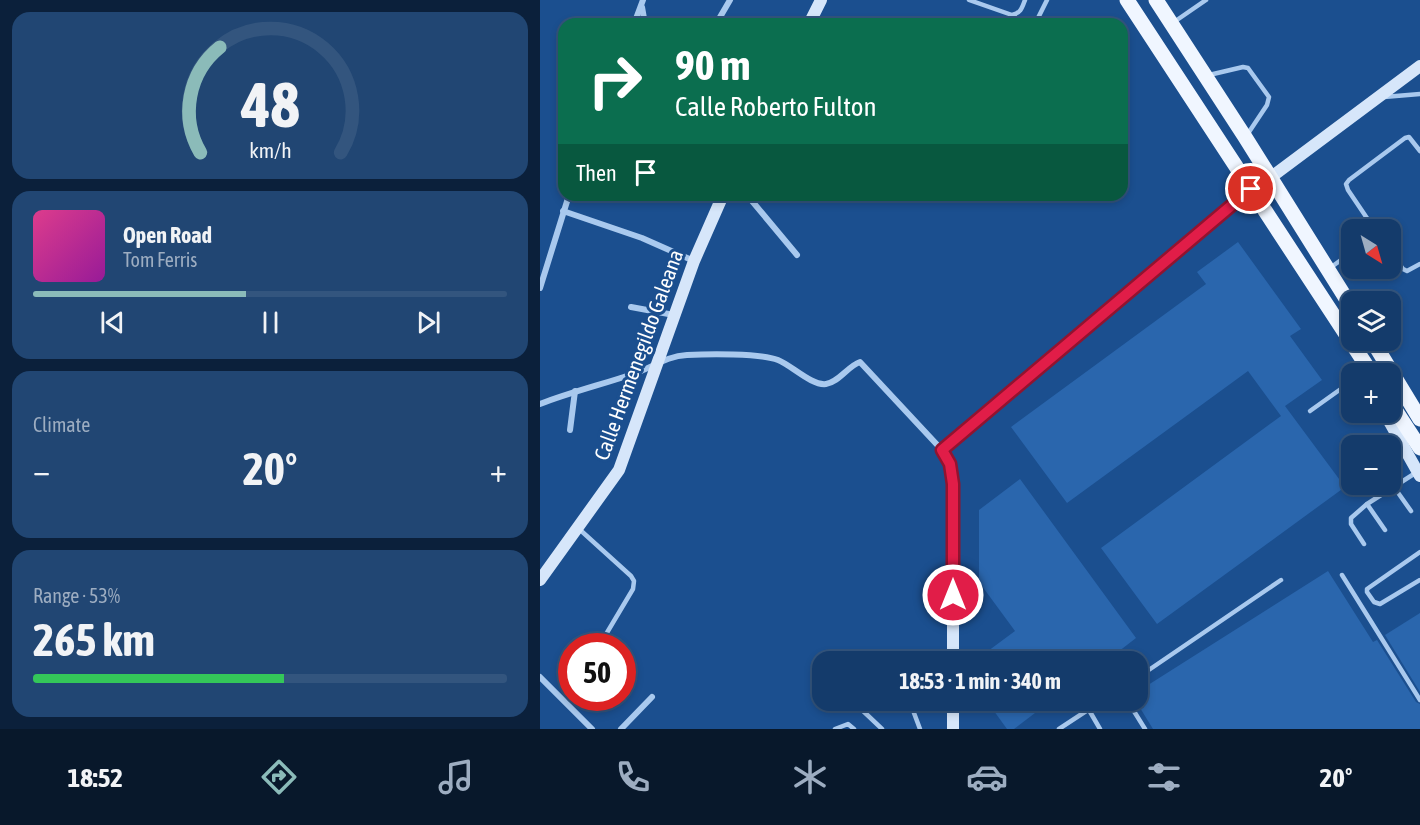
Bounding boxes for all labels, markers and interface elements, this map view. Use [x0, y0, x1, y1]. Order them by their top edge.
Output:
text: 90 m [675, 41, 750, 89]
icon: right [576, 42, 654, 120]
text: 48 [240, 69, 299, 140]
text: Calle Roberto Fulton [675, 91, 877, 122]
text: km/h [249, 138, 291, 163]
icon: arrive [629, 156, 662, 189]
text: Then [576, 160, 617, 186]
pin [1225, 163, 1276, 214]
icon: arrive [1234, 172, 1267, 205]
north arrow [1341, 219, 1401, 279]
map controls [1341, 219, 1401, 495]
text: Open Road [123, 222, 212, 248]
street label: Calle Hermenegildo Galeana [589, 246, 687, 463]
text: Tom Ferris [123, 248, 197, 271]
button: layers [1341, 291, 1401, 351]
icon: previous [96, 306, 129, 339]
icon: pause [254, 306, 287, 339]
icon: next [412, 306, 445, 339]
button: + [1341, 363, 1401, 423]
text: Climate [33, 413, 90, 436]
button: − [1341, 435, 1401, 495]
text: 20° [243, 443, 297, 495]
text: − [33, 451, 50, 489]
text: + [490, 451, 507, 489]
position arrow [921, 563, 985, 627]
text: Range · 53% [33, 584, 120, 607]
text: 265 km [33, 614, 155, 666]
speed limit sign: 50 [558, 633, 636, 711]
text: 18:53 · 1 min · 340 m [899, 668, 1061, 694]
icon: directions [258, 756, 300, 798]
icon: music [435, 756, 477, 798]
icon: phone [612, 756, 654, 798]
icon: climate [789, 756, 831, 798]
icon: car [966, 756, 1008, 798]
icon: filters [1143, 756, 1185, 798]
text: 18:52 [67, 762, 123, 793]
text: 20° [1320, 762, 1352, 793]

